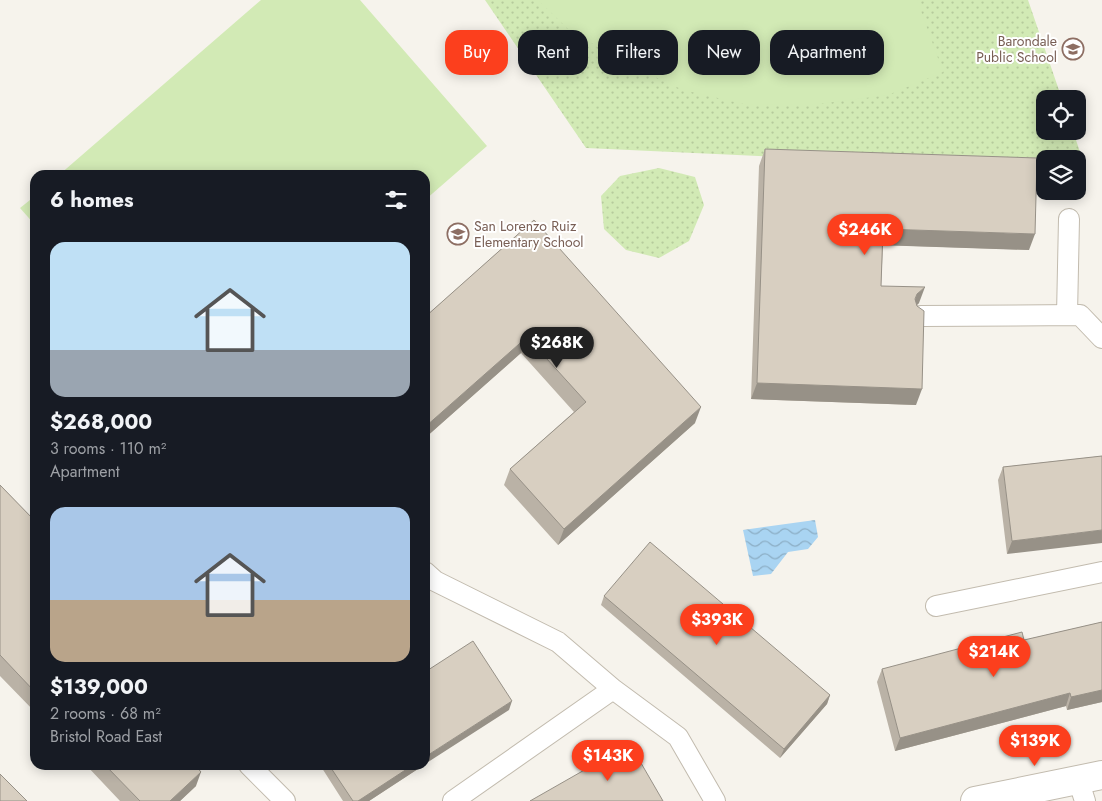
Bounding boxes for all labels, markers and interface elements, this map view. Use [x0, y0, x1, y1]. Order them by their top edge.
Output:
chip: Buy [445, 30, 508, 75]
chip: Rent [518, 30, 588, 75]
chip: Filters [598, 30, 678, 75]
chip: New [688, 30, 760, 75]
chip: Apartment [770, 30, 884, 75]
place label: Barondale Public School [976, 31, 1057, 67]
school or university icon: Barondale Public School [1061, 37, 1085, 61]
map controls [1036, 90, 1086, 200]
button: locate [1036, 90, 1086, 140]
button: layers [1036, 150, 1086, 200]
text: 6 homes [50, 185, 134, 215]
icon: filters [382, 186, 410, 214]
pin: $246K [830, 214, 900, 256]
place label: San Lorenzo Ruiz Elementary School [474, 216, 584, 252]
text: $246K [838, 218, 892, 241]
school or university icon: San Lorenzo Ruiz Elementary School [446, 222, 470, 246]
icon: home [185, 275, 275, 365]
pin: $268K [522, 326, 592, 369]
text: $268K [531, 331, 583, 354]
text: $268,000 [50, 407, 152, 437]
text: 3 rooms · 110 m² [50, 437, 166, 460]
text: Apartment [50, 460, 120, 483]
icon: home [185, 540, 275, 630]
pin: $393K [682, 604, 752, 646]
text: $393K [691, 608, 743, 631]
pin: $214K [959, 636, 1029, 678]
text: $214K [969, 640, 1019, 663]
text: $139,000 [50, 672, 148, 702]
text: 2 rooms · 68 m² [50, 702, 161, 725]
pin: $139K [1000, 724, 1070, 767]
text: Bristol Road East [50, 725, 162, 748]
text: $139K [1010, 729, 1060, 752]
pin: $143K [573, 740, 643, 782]
text: $143K [583, 744, 633, 767]

